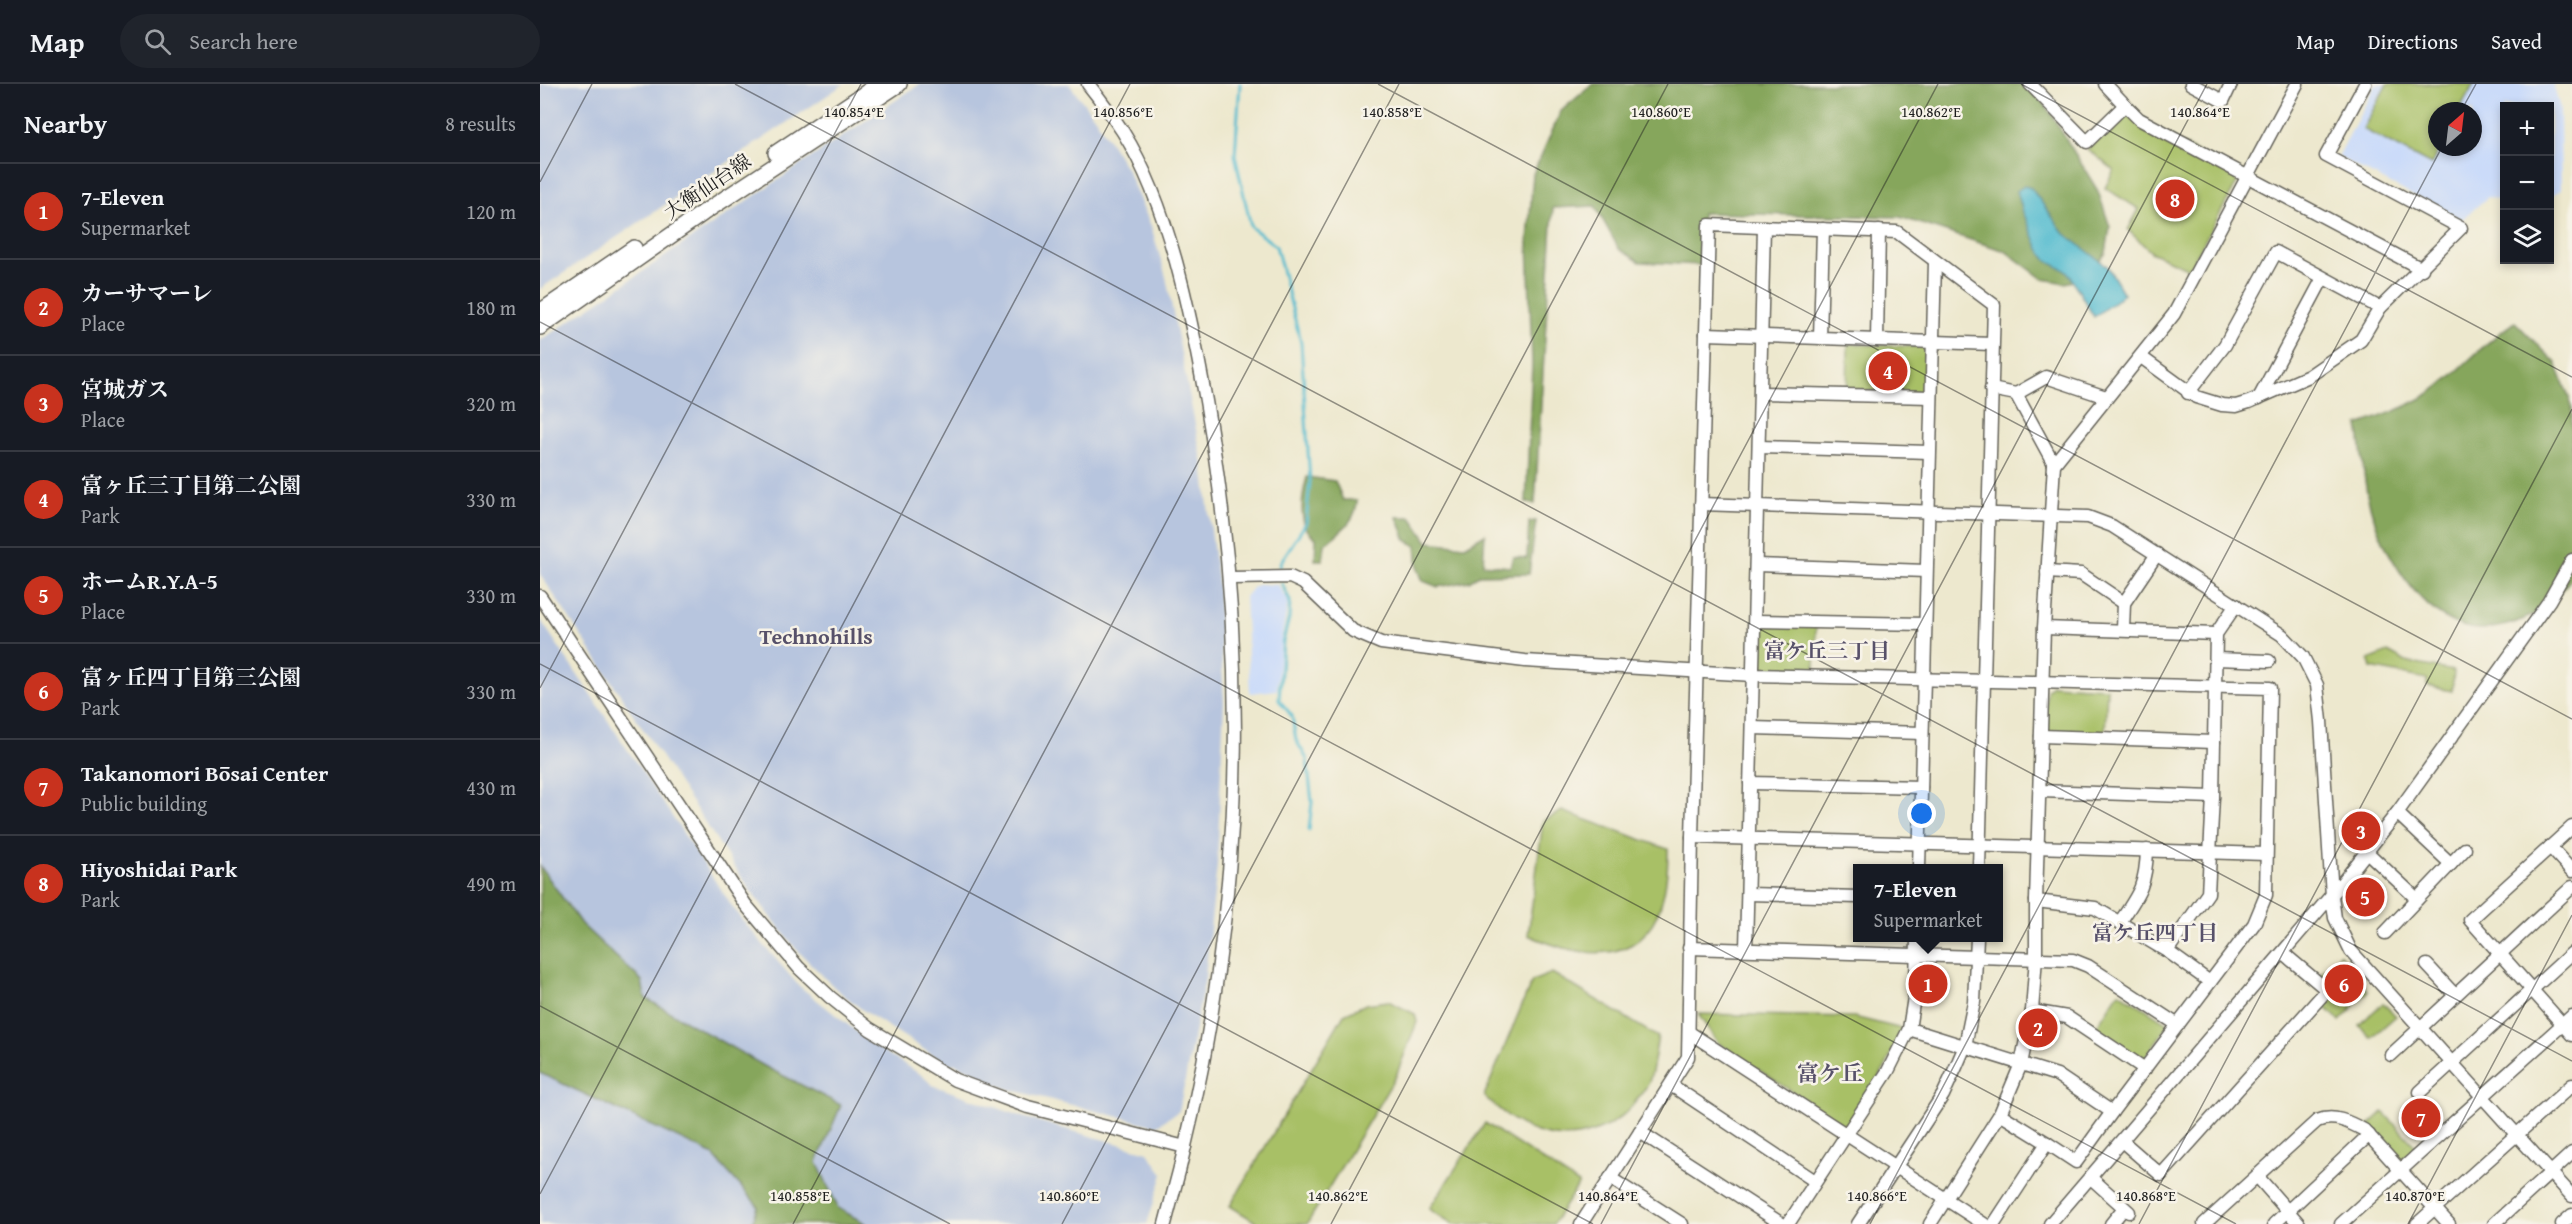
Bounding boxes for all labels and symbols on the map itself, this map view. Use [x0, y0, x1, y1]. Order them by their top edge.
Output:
text: 140.854°E [824, 101, 884, 122]
text: 140.856°E [1093, 101, 1153, 122]
text: 140.858°E [1362, 101, 1422, 122]
text: 140.860°E [1631, 101, 1691, 122]
text: 140.862°E [1901, 101, 1961, 122]
text: 140.864°E [2170, 101, 2230, 122]
north arrow [2428, 102, 2482, 156]
street label: 大衡仙台線 [657, 146, 757, 226]
pin: 8 [2156, 176, 2194, 222]
pin: 4 [1868, 348, 1908, 394]
district label: Technohills [759, 620, 873, 652]
district label: 富ケ丘三丁目 [1764, 635, 1890, 666]
your location [1907, 799, 1936, 828]
pin: 3 [2342, 808, 2380, 854]
pin: 5 [2346, 874, 2384, 920]
district label: 富ケ丘四丁目 [2092, 917, 2218, 948]
pin: 1 [1908, 962, 1948, 1006]
pin: 6 [2324, 962, 2364, 1006]
pin: 2 [2018, 1006, 2058, 1050]
district label: 富ケ丘 [1797, 1057, 1863, 1089]
pin: 7 [2402, 1096, 2440, 1140]
text: 140.858°E [770, 1185, 830, 1206]
text: 140.860°E [1039, 1185, 1099, 1206]
text: 140.862°E [1308, 1185, 1368, 1206]
text: 140.864°E [1578, 1185, 1638, 1206]
text: 140.866°E [1847, 1185, 1907, 1206]
text: 140.868°E [2116, 1185, 2176, 1206]
text: 140.870°E [2385, 1185, 2445, 1206]

